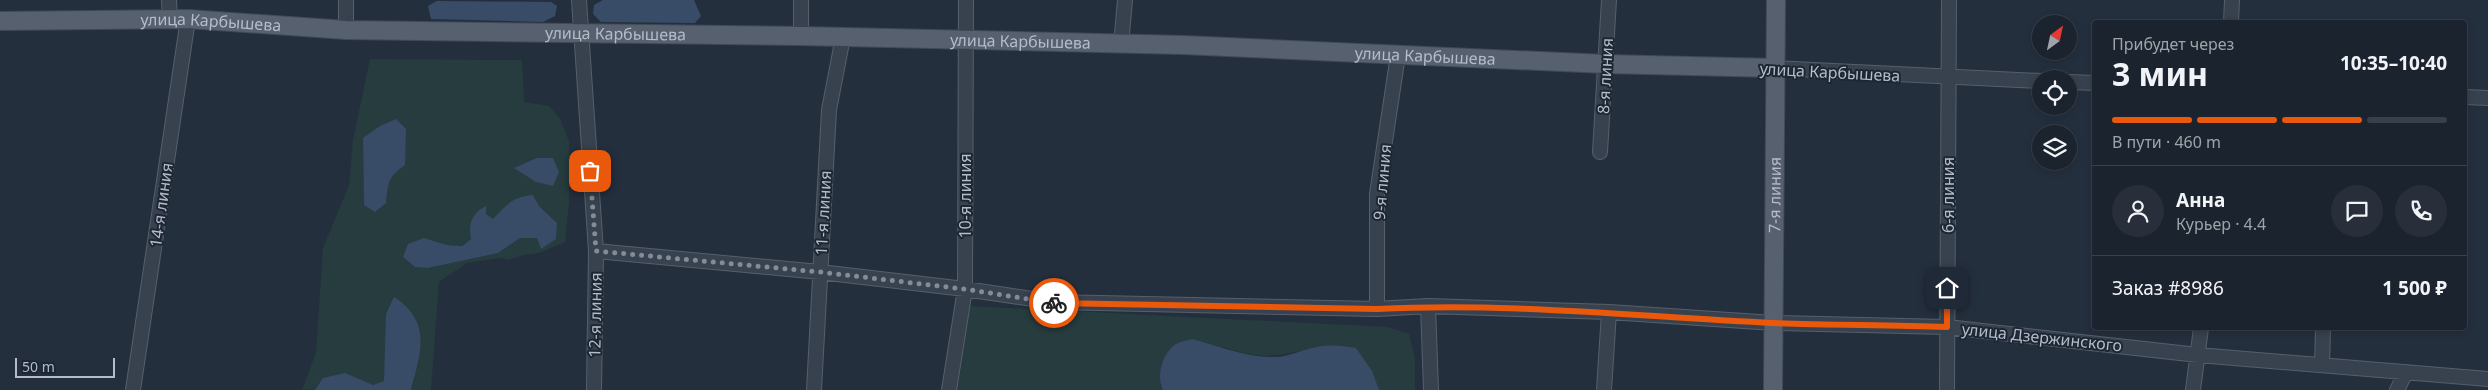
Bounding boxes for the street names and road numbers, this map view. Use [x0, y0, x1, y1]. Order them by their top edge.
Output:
street label: улица Карбышева [140, 8, 282, 36]
street label: улица Карбышева [545, 22, 686, 45]
street label: улица Карбышева [950, 29, 1091, 54]
street label: 8-я линия [1592, 37, 1618, 115]
street label: улица Карбышева [1354, 42, 1496, 70]
street label: улица Карбышева [1759, 57, 1901, 87]
street label: 9-я линия [1368, 143, 1396, 221]
street label: 10-я линия [954, 153, 976, 239]
street label: 7-я линия [1763, 157, 1786, 233]
street label: 6-я линия [1937, 157, 1959, 233]
street label: 14-я линия [144, 161, 178, 249]
street label: 11-я линия [810, 170, 836, 256]
street label: 12-я линия [583, 272, 607, 358]
street label: улица Дзержинского [1961, 318, 2123, 356]

